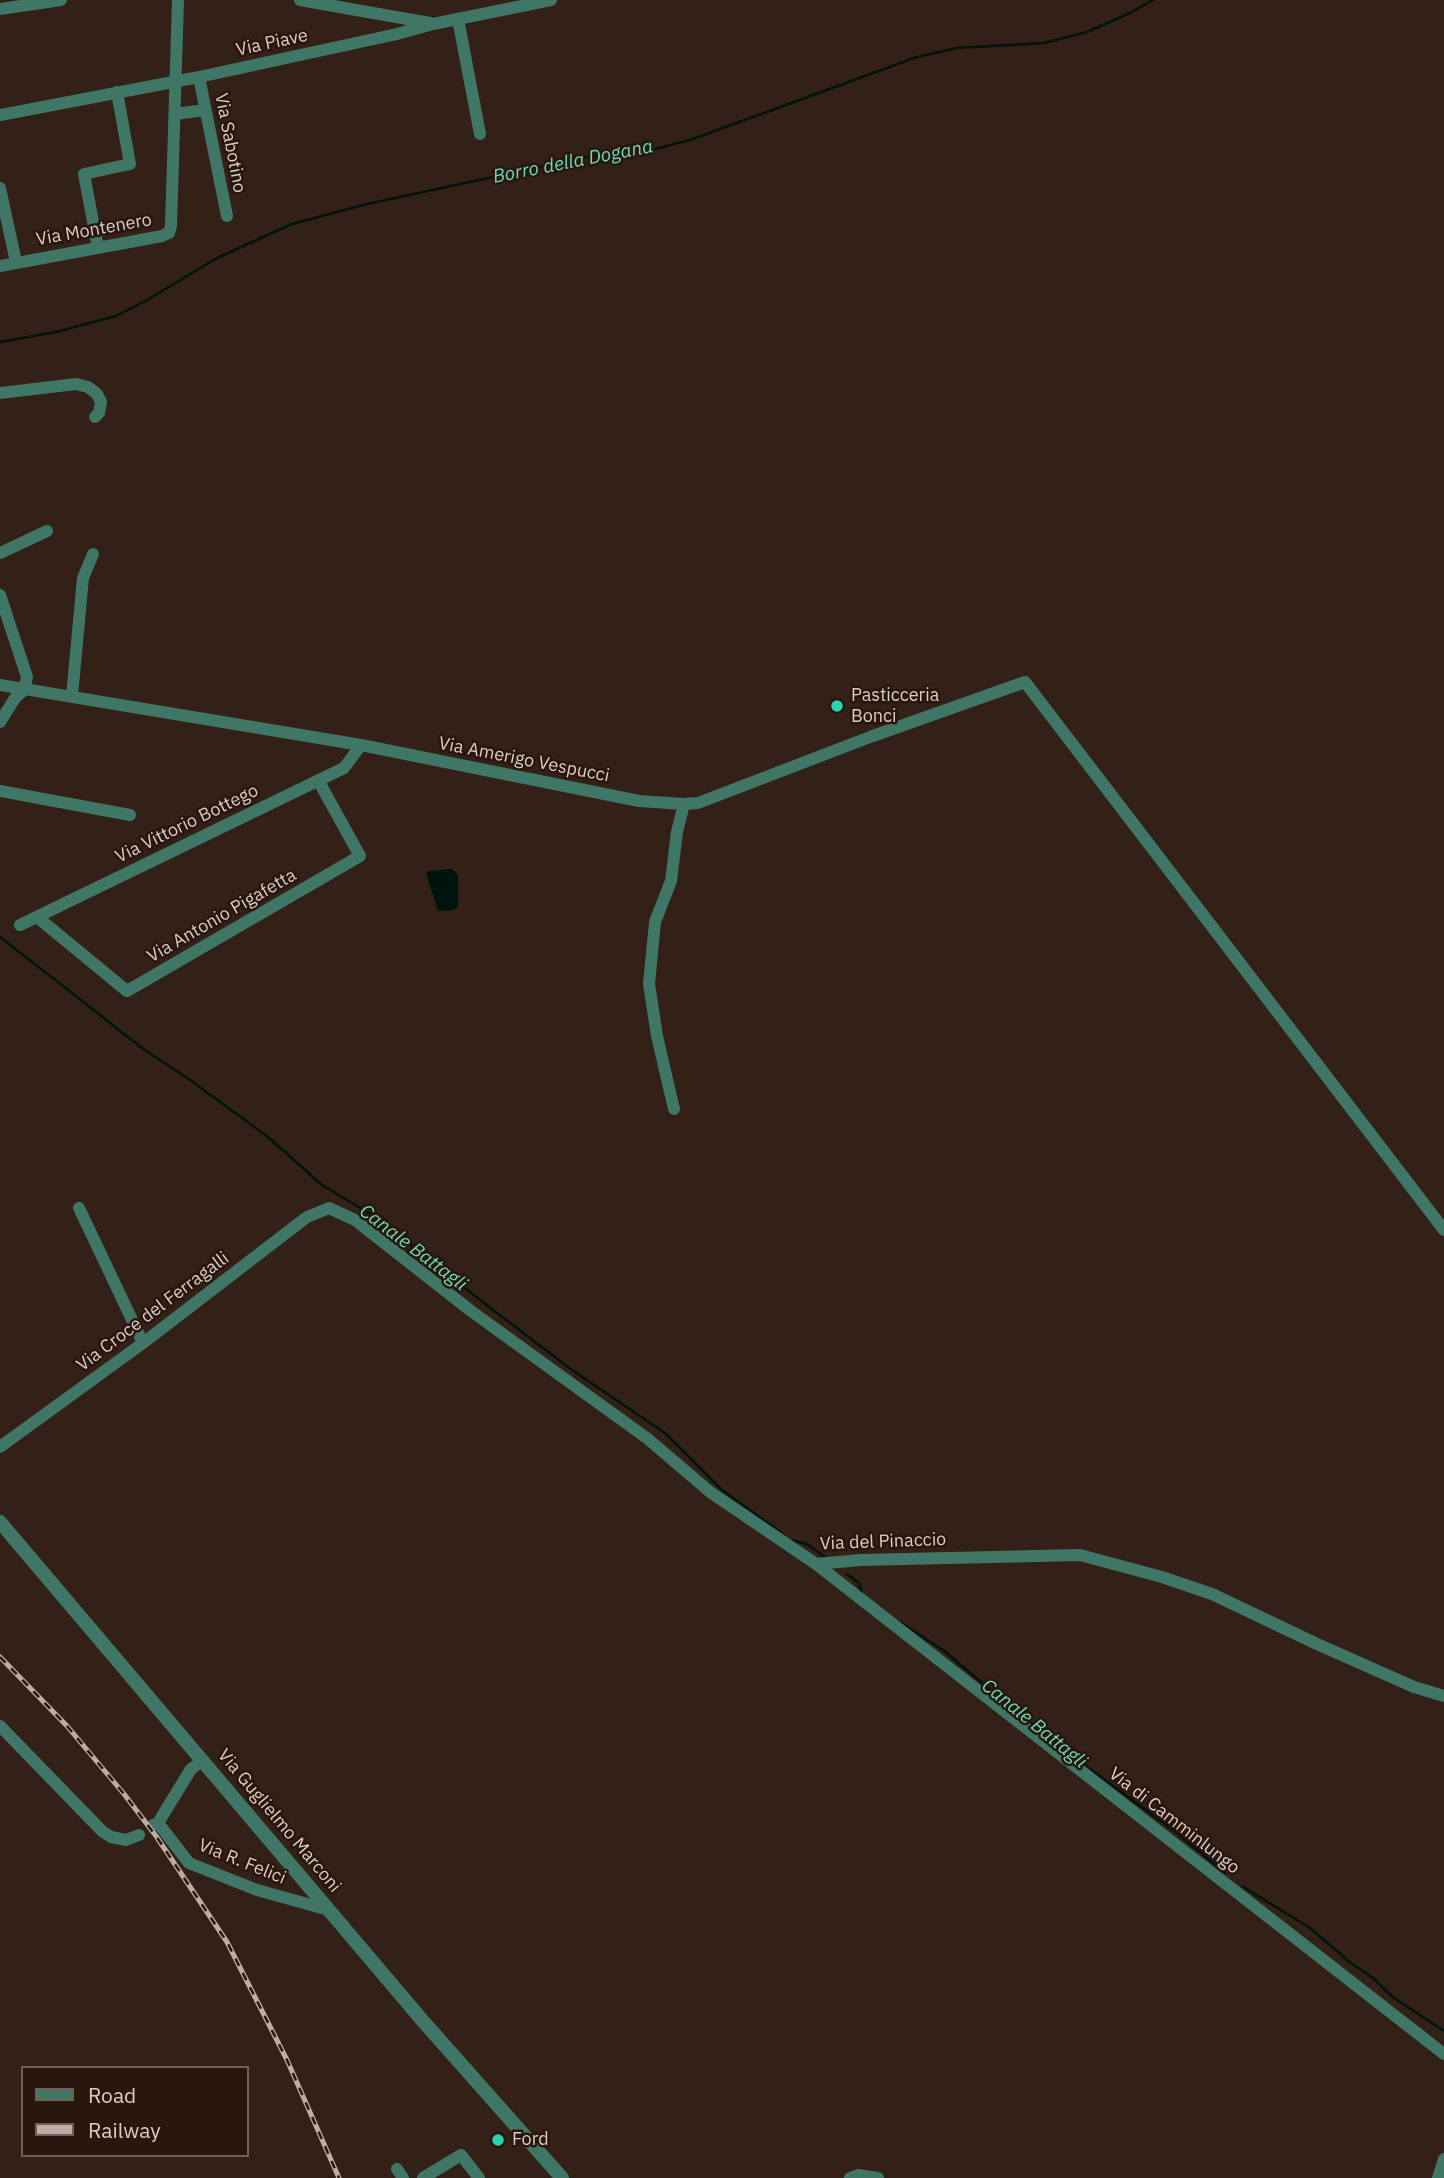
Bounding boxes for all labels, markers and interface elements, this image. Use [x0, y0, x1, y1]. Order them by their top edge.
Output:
street label: Via Piave [234, 25, 310, 61]
street label: Via Sabotino [210, 91, 250, 195]
water label: Borro della Dogana [491, 135, 655, 189]
street label: Via Montenero [34, 209, 154, 251]
place label: Pasticceria Bonci [851, 685, 939, 728]
marker: Pasticceria Bonci [829, 698, 845, 714]
street label: Via Amerigo Vespucci [437, 733, 611, 787]
street label: Via Vittorio Bottego [112, 780, 262, 868]
street label: Via Antonio Pigafetta [144, 864, 300, 968]
water label: Canale Battagli [355, 1200, 471, 1296]
street label: Via Croce del Ferragalli [73, 1248, 233, 1376]
street label: Via del Pinaccio [819, 1529, 947, 1555]
water label: Canale Battagli [977, 1675, 1091, 1773]
street label: Via Guglielmo Marconi [213, 1745, 345, 1897]
street label: Via di Camminlungo [1104, 1763, 1244, 1879]
street label: Via R. Felici [195, 1835, 289, 1889]
legend [21, 2066, 248, 2157]
text: Road [88, 2081, 136, 2109]
text: Railway [88, 2116, 161, 2144]
place label: Ford [512, 2129, 549, 2151]
marker: Ford [490, 2132, 506, 2148]

